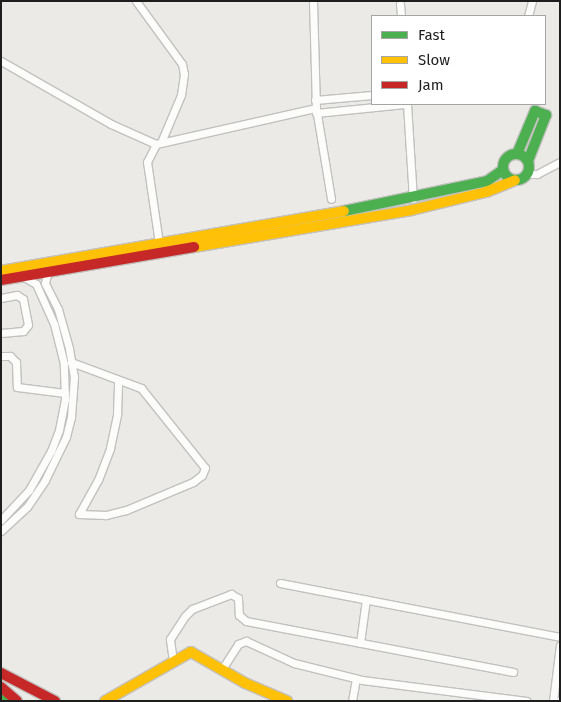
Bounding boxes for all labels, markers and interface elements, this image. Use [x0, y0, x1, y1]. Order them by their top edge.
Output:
legend [371, 15, 546, 105]
text: Fast [418, 26, 445, 44]
text: Slow [418, 51, 450, 69]
text: Jam [418, 76, 444, 94]

